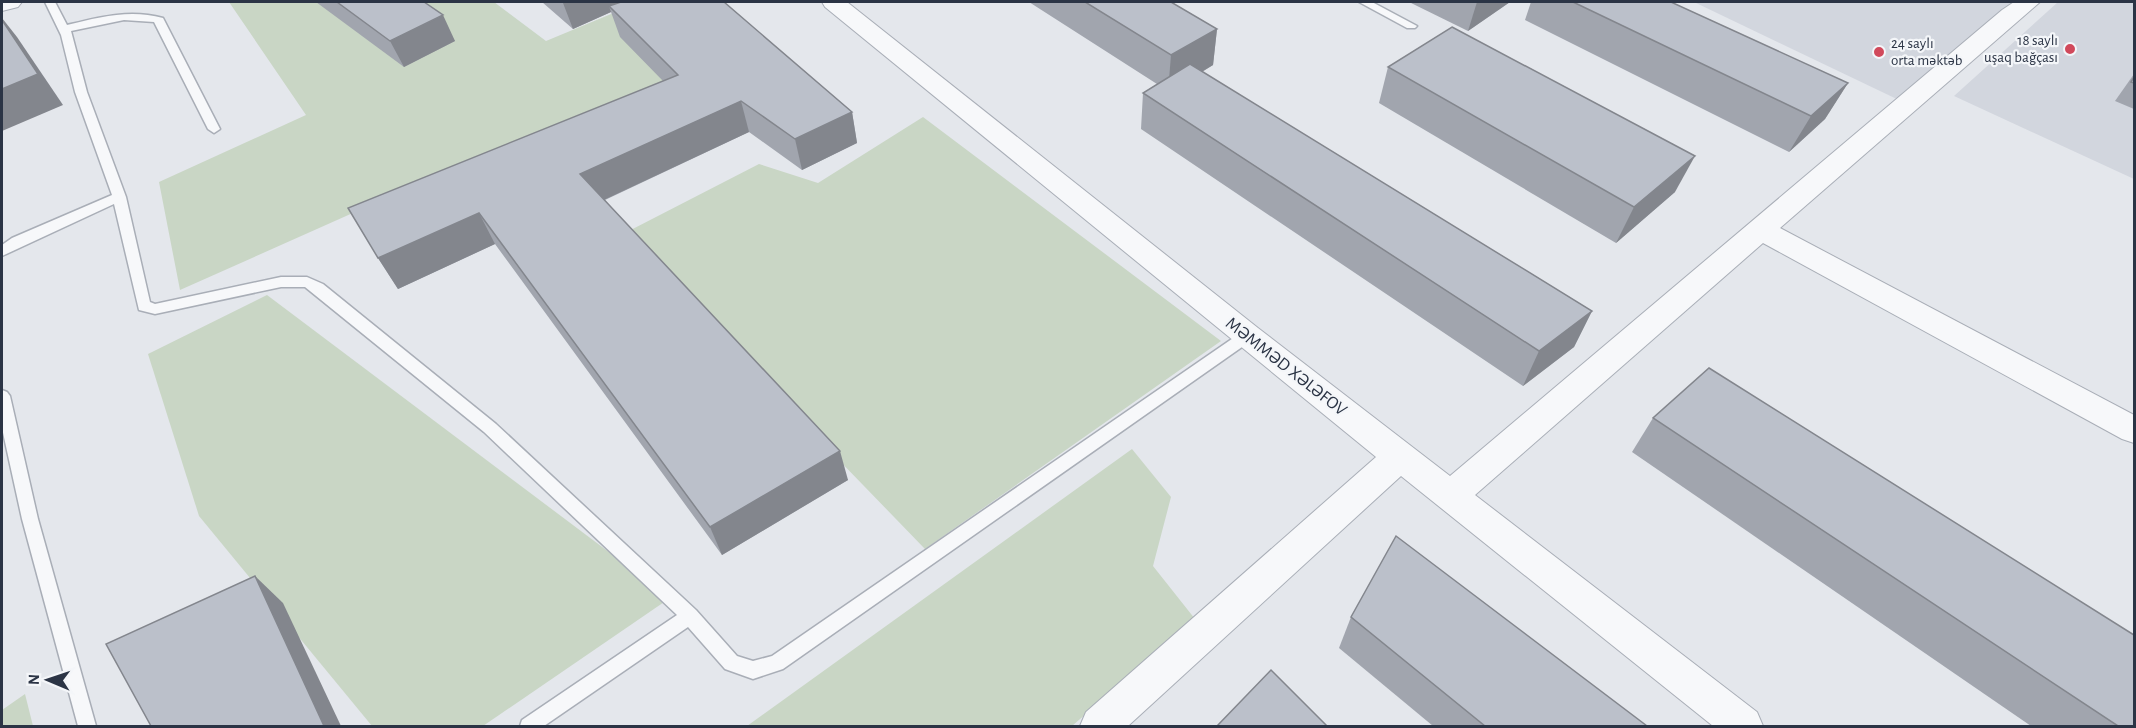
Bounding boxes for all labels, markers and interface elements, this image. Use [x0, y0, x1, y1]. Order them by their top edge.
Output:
place label: 18 saylı uşaq bağçası [1984, 33, 2058, 65]
place label: 24 saylı orta məktəb [1891, 36, 1963, 68]
marker: 18 saylı uşaq bağçası [2063, 42, 2077, 56]
marker: 24 saylı orta məktəb [1872, 45, 1886, 59]
street label: MƏMMƏD XƏLƏFOV [1222, 314, 1351, 420]
north arrow [18, 650, 78, 710]
text: N [26, 674, 42, 685]

